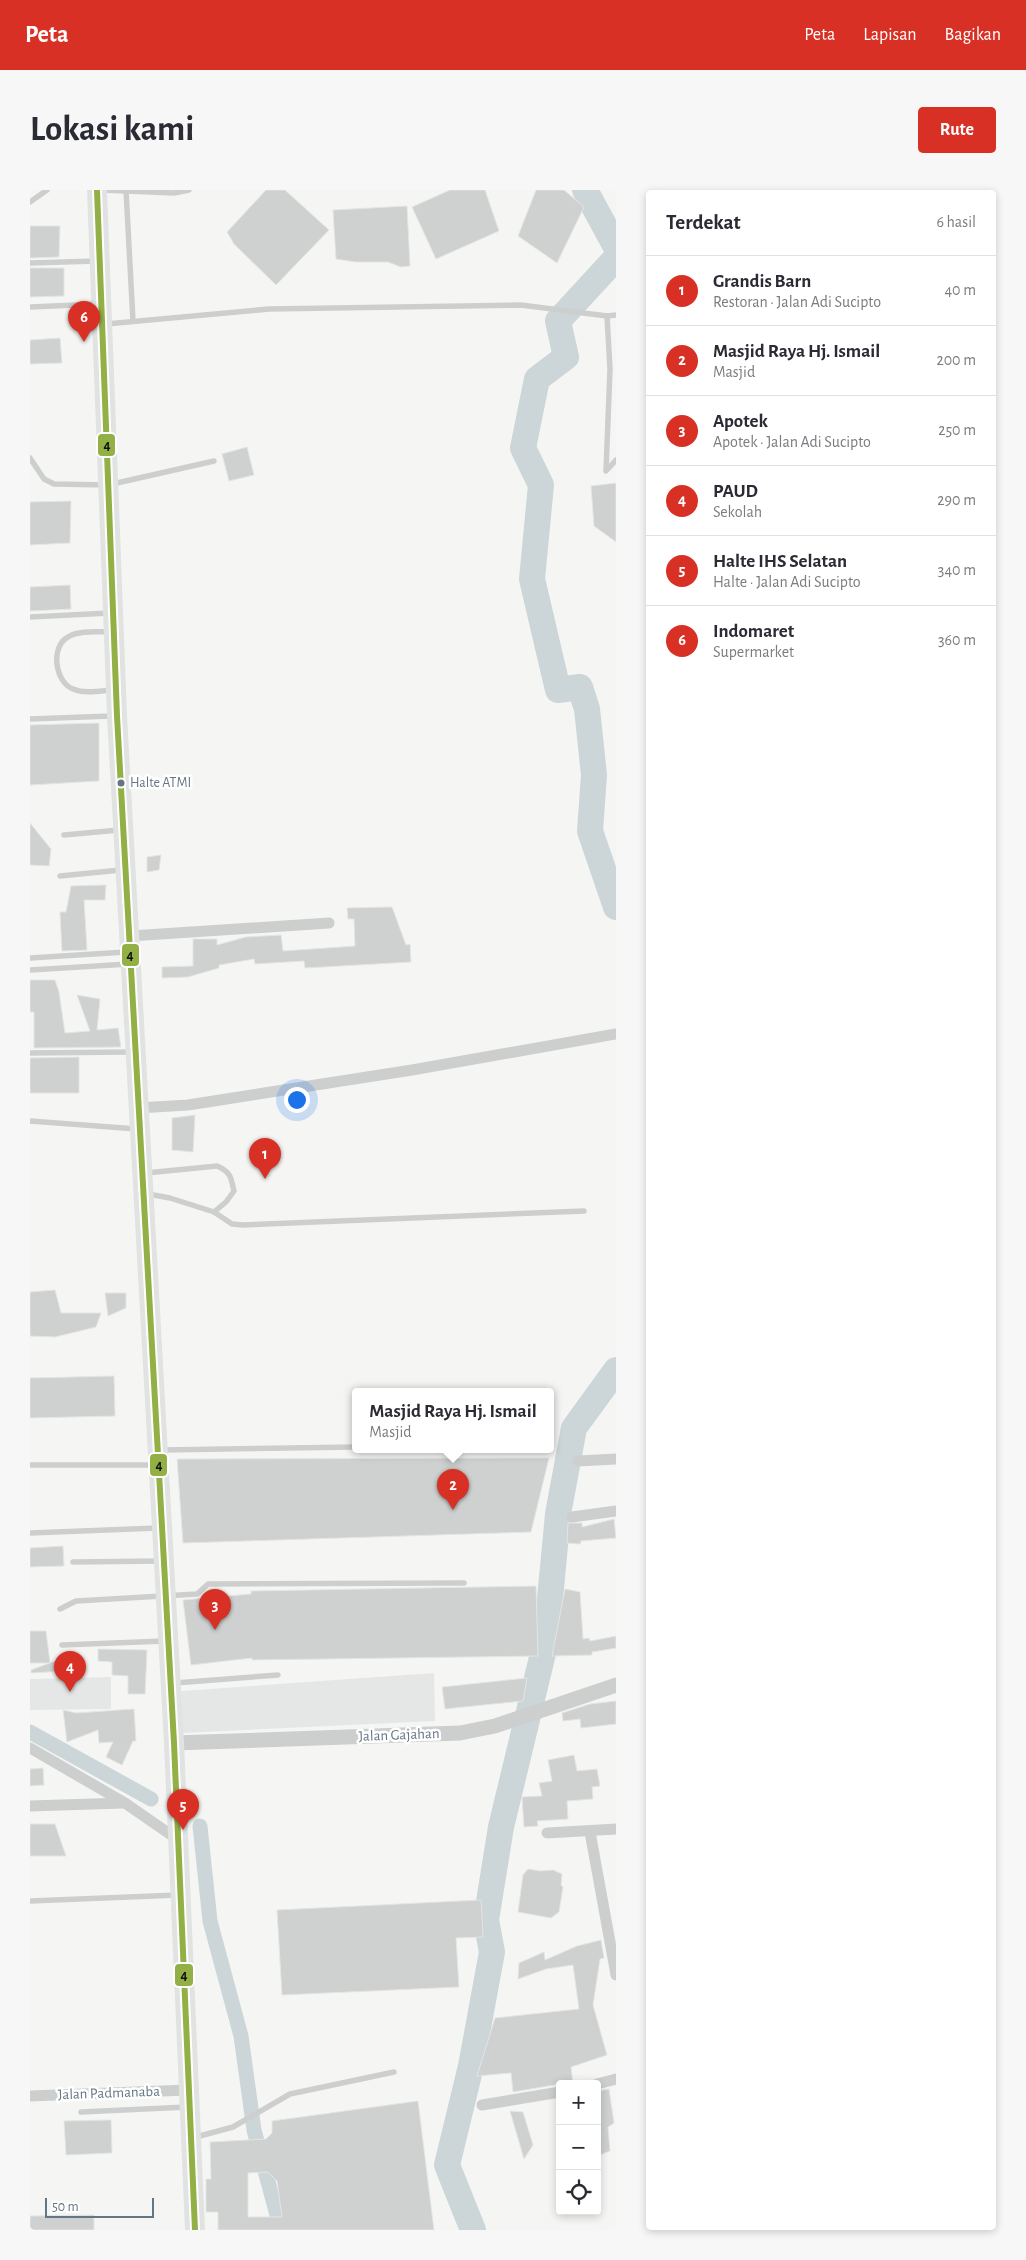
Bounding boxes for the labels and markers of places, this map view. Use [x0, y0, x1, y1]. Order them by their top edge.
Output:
pin: 6 [68, 301, 100, 342]
place label: Halte ATMI [130, 776, 191, 790]
marker: Halte ATMI [116, 778, 126, 788]
pin: 1 [249, 1138, 281, 1179]
pin: 2 [437, 1469, 469, 1510]
pin: 3 [199, 1589, 231, 1630]
pin: 4 [54, 1651, 86, 1692]
pin: 5 [167, 1789, 199, 1830]

